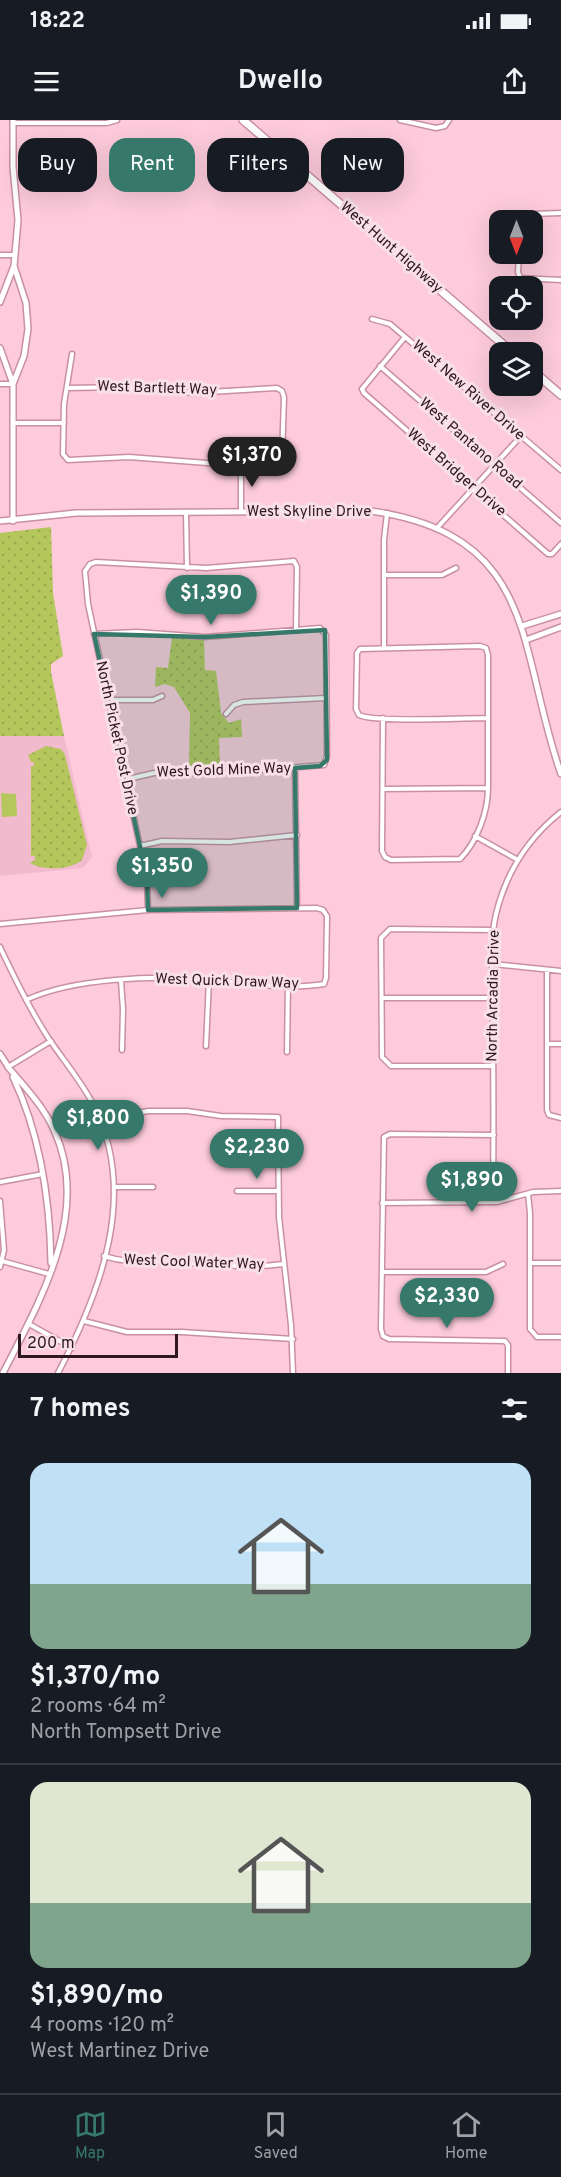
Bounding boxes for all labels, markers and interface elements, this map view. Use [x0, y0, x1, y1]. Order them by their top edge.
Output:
text: 18:22 [30, 8, 85, 35]
text: Dwello [238, 64, 323, 98]
icon: menu [30, 65, 63, 98]
icon: share [498, 65, 531, 98]
chip: Buy [18, 138, 97, 192]
chip: Rent [109, 138, 195, 192]
chip: Filters [207, 138, 309, 192]
chip: New [321, 138, 404, 192]
street label: West Hunt Highway [336, 198, 446, 298]
north arrow [489, 210, 543, 264]
map controls [489, 210, 543, 396]
button: locate [489, 276, 543, 330]
street label: West New River Drive [408, 337, 528, 445]
button: layers [489, 342, 543, 396]
street label: West Bartlett Way [97, 377, 217, 401]
street label: West Pantano Road [414, 394, 526, 494]
street label: West Bridger Drive [402, 425, 510, 521]
pin: $1,370 [203, 437, 301, 488]
text: $1,370 [222, 443, 282, 469]
street label: West Skyline Drive [247, 503, 371, 522]
pin: $1,390 [162, 575, 260, 626]
text: $1,390 [180, 581, 242, 607]
street label: North Picket Post Drive [90, 659, 142, 817]
street label: West Gold Mine Way [156, 759, 292, 783]
pin: $1,350 [113, 848, 211, 899]
text: $1,350 [131, 854, 193, 880]
street label: North Arcadia Drive [483, 930, 505, 1062]
street label: West Quick Draw Way [155, 970, 299, 994]
pin: $1,800 [49, 1100, 147, 1151]
text: $1,800 [66, 1106, 130, 1132]
pin: $2,230 [208, 1129, 306, 1180]
text: $2,230 [224, 1135, 290, 1161]
pin: $1,890 [423, 1162, 521, 1213]
text: $1,890 [440, 1168, 504, 1194]
street label: West Cool Water Way [123, 1251, 265, 1275]
pin: $2,330 [398, 1278, 496, 1329]
text: $2,330 [414, 1284, 480, 1310]
scale bar [18, 1331, 178, 1358]
text: 200 m [27, 1334, 75, 1354]
text: 7 homes [30, 1393, 130, 1426]
icon: filters [498, 1393, 531, 1426]
icon: home [227, 1502, 335, 1610]
text: $1,370/mo [30, 1661, 160, 1694]
text: 2 rooms · 64 m² [30, 1694, 166, 1720]
text: North Tompsett Drive [30, 1720, 222, 1746]
icon: home [227, 1821, 335, 1929]
text: $1,890/mo [30, 1980, 164, 2013]
text: 4 rooms · 120 m² [30, 2013, 174, 2039]
text: West Martinez Drive [30, 2039, 209, 2065]
tab: Map [74, 2108, 107, 2164]
tab: Saved [254, 2108, 298, 2164]
tab: Home [445, 2108, 487, 2164]

